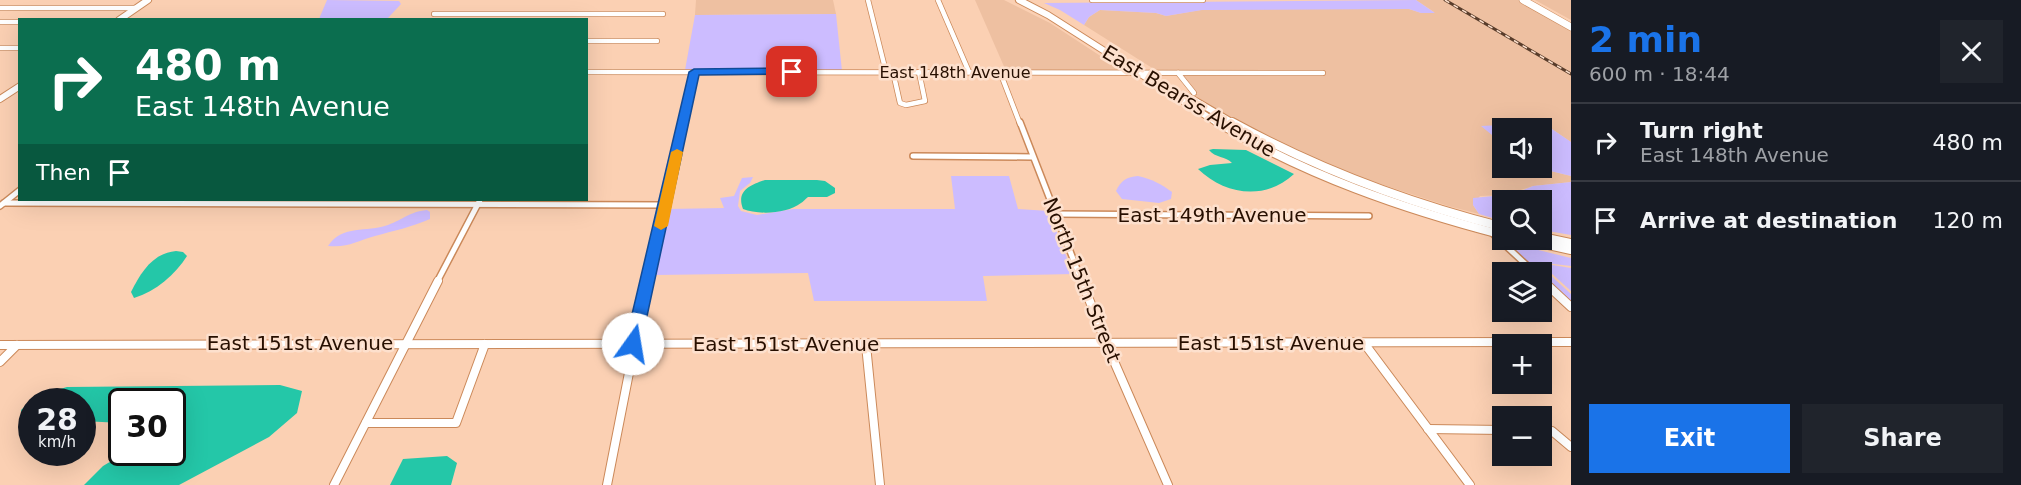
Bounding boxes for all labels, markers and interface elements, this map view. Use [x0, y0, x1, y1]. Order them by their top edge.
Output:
text: 2 min [1589, 19, 1702, 60]
button: close [1940, 20, 2003, 83]
street label: East Bearss Avenue [1098, 40, 1280, 162]
text: 480 m [135, 41, 281, 90]
icon: right [36, 42, 114, 120]
pin [766, 46, 817, 97]
icon: arrive [775, 55, 808, 88]
text: 600 m · 18:44 [1589, 62, 1730, 86]
street label: East 148th Avenue [879, 63, 1031, 82]
text: East 148th Avenue [135, 91, 390, 122]
map controls [1492, 118, 1552, 466]
button: sound [1492, 118, 1552, 178]
text: Turn right [1640, 118, 1763, 143]
icon: right [1589, 126, 1622, 159]
text: 480 m [1933, 130, 2003, 155]
text: East 148th Avenue [1640, 143, 1829, 167]
icon: arrive [103, 156, 136, 189]
text: Then [36, 160, 91, 185]
button: search [1492, 190, 1552, 250]
street label: North 15th Street [1038, 194, 1126, 366]
street label: East 149th Avenue [1118, 203, 1306, 227]
icon: arrive [1589, 204, 1622, 237]
text: Arrive at destination [1640, 208, 1897, 233]
text: 120 m [1933, 208, 2003, 233]
button: layers [1492, 262, 1552, 322]
position arrow [601, 312, 665, 376]
street label: East 151st Avenue [207, 331, 393, 355]
street label: East 151st Avenue [1178, 331, 1364, 355]
street label: East 151st Avenue [693, 332, 879, 356]
button: + [1492, 334, 1552, 394]
speed limit sign: 30 [108, 388, 186, 466]
text: 28 [36, 402, 78, 437]
button: Exit [1589, 404, 1790, 473]
button: Share [1802, 404, 2003, 473]
button: − [1492, 406, 1552, 466]
text: km/h [38, 433, 76, 451]

